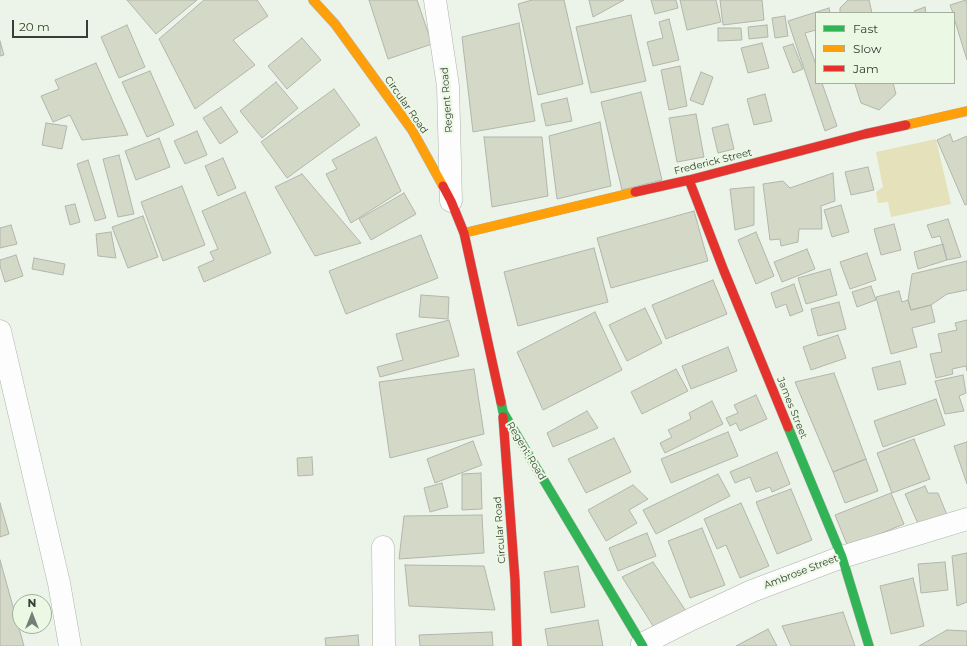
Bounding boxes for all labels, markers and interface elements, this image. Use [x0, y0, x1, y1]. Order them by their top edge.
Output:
scale bar [14, 12, 90, 38]
legend [815, 12, 955, 84]
text: 20 m [19, 19, 50, 34]
text: Fast [853, 21, 878, 36]
text: Slow [853, 41, 882, 56]
text: Jam [853, 61, 879, 76]
street label: Regent Road [439, 67, 455, 133]
street label: Circular Road [382, 74, 430, 136]
street label: Frederick Street [673, 147, 753, 177]
street label: James Street [774, 375, 810, 441]
street label: Regent Road [504, 420, 548, 482]
street label: Circular Road [492, 496, 508, 564]
street label: Ambrose Street [762, 552, 840, 592]
north arrow [12, 594, 52, 634]
text: N [28, 596, 36, 610]

